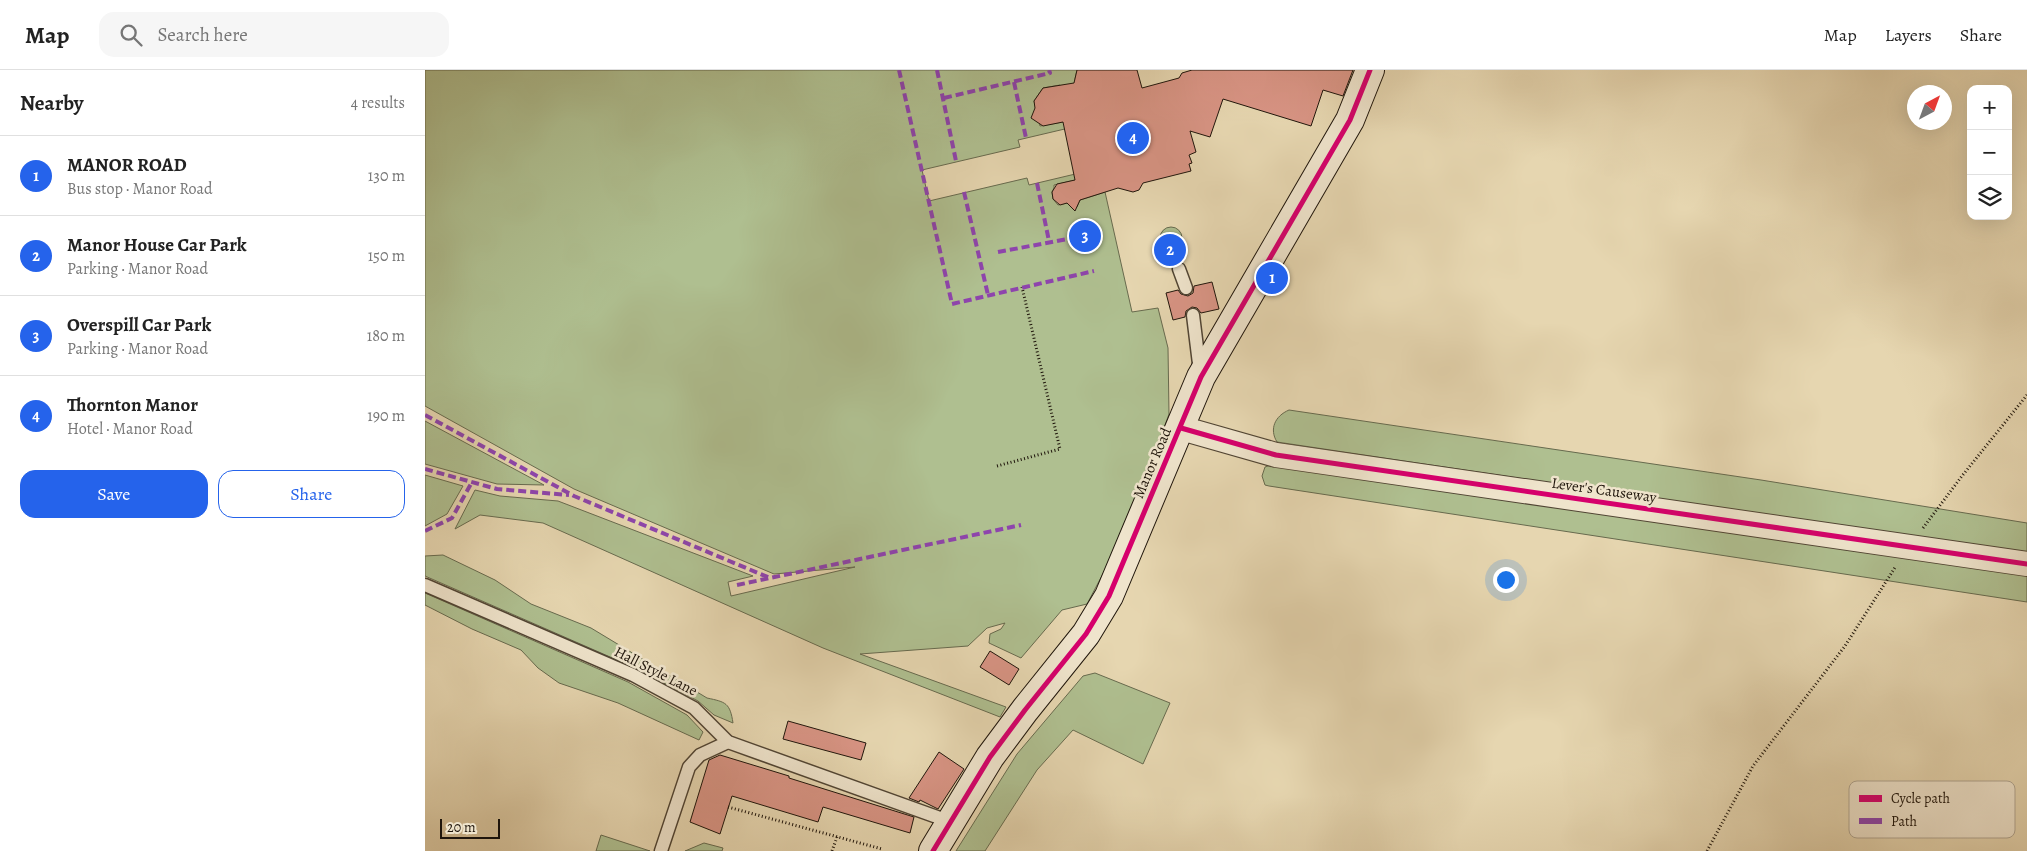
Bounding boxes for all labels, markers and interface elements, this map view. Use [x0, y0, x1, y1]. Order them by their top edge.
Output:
search box [99, 12, 449, 57]
text: Map [25, 19, 69, 51]
icon: search [117, 21, 145, 49]
text: Search here [157, 22, 248, 48]
text: Map [1824, 23, 1857, 47]
text: Layers [1885, 23, 1932, 47]
text: Share [1960, 23, 2002, 47]
north arrow [1907, 85, 1952, 130]
map controls [1967, 85, 2012, 220]
button: + [1967, 85, 2012, 130]
text: Nearby [20, 89, 83, 117]
text: 4 results [351, 92, 405, 114]
pin: 4 [1117, 119, 1149, 157]
button: − [1967, 130, 2012, 175]
text: MANOR ROAD [67, 152, 187, 178]
text: 1 [33, 165, 39, 187]
text: 130 m [368, 165, 405, 187]
button: layers [1967, 175, 2012, 220]
text: Bus stop · Manor Road [67, 178, 213, 200]
pin: 3 [1069, 217, 1101, 255]
pin: 2 [1154, 231, 1186, 269]
text: Manor House Car Park [67, 232, 247, 258]
text: 2 [32, 245, 40, 267]
text: 150 m [368, 245, 405, 267]
text: Parking · Manor Road [67, 258, 208, 280]
pin: 1 [1256, 259, 1288, 297]
text: Overspill Car Park [67, 312, 211, 338]
text: 3 [33, 325, 39, 347]
text: 180 m [367, 325, 405, 347]
text: Parking · Manor Road [67, 338, 208, 360]
text: Thornton Manor [67, 392, 198, 418]
text: 4 [32, 405, 40, 427]
text: 190 m [367, 405, 405, 427]
text: Hotel · Manor Road [67, 418, 193, 440]
street label: Manor Road [1128, 424, 1176, 502]
button: Save [20, 470, 208, 518]
button: Share [218, 470, 405, 518]
street label: Lever's Causeway [1550, 473, 1658, 507]
your location [1493, 567, 1519, 593]
street label: Hall Style Lane [611, 641, 701, 701]
legend [1849, 781, 2015, 838]
text: Cycle path [1891, 789, 1951, 808]
text: Path [1891, 812, 1918, 831]
scale bar [440, 816, 500, 839]
text: 20 m [447, 818, 476, 837]

